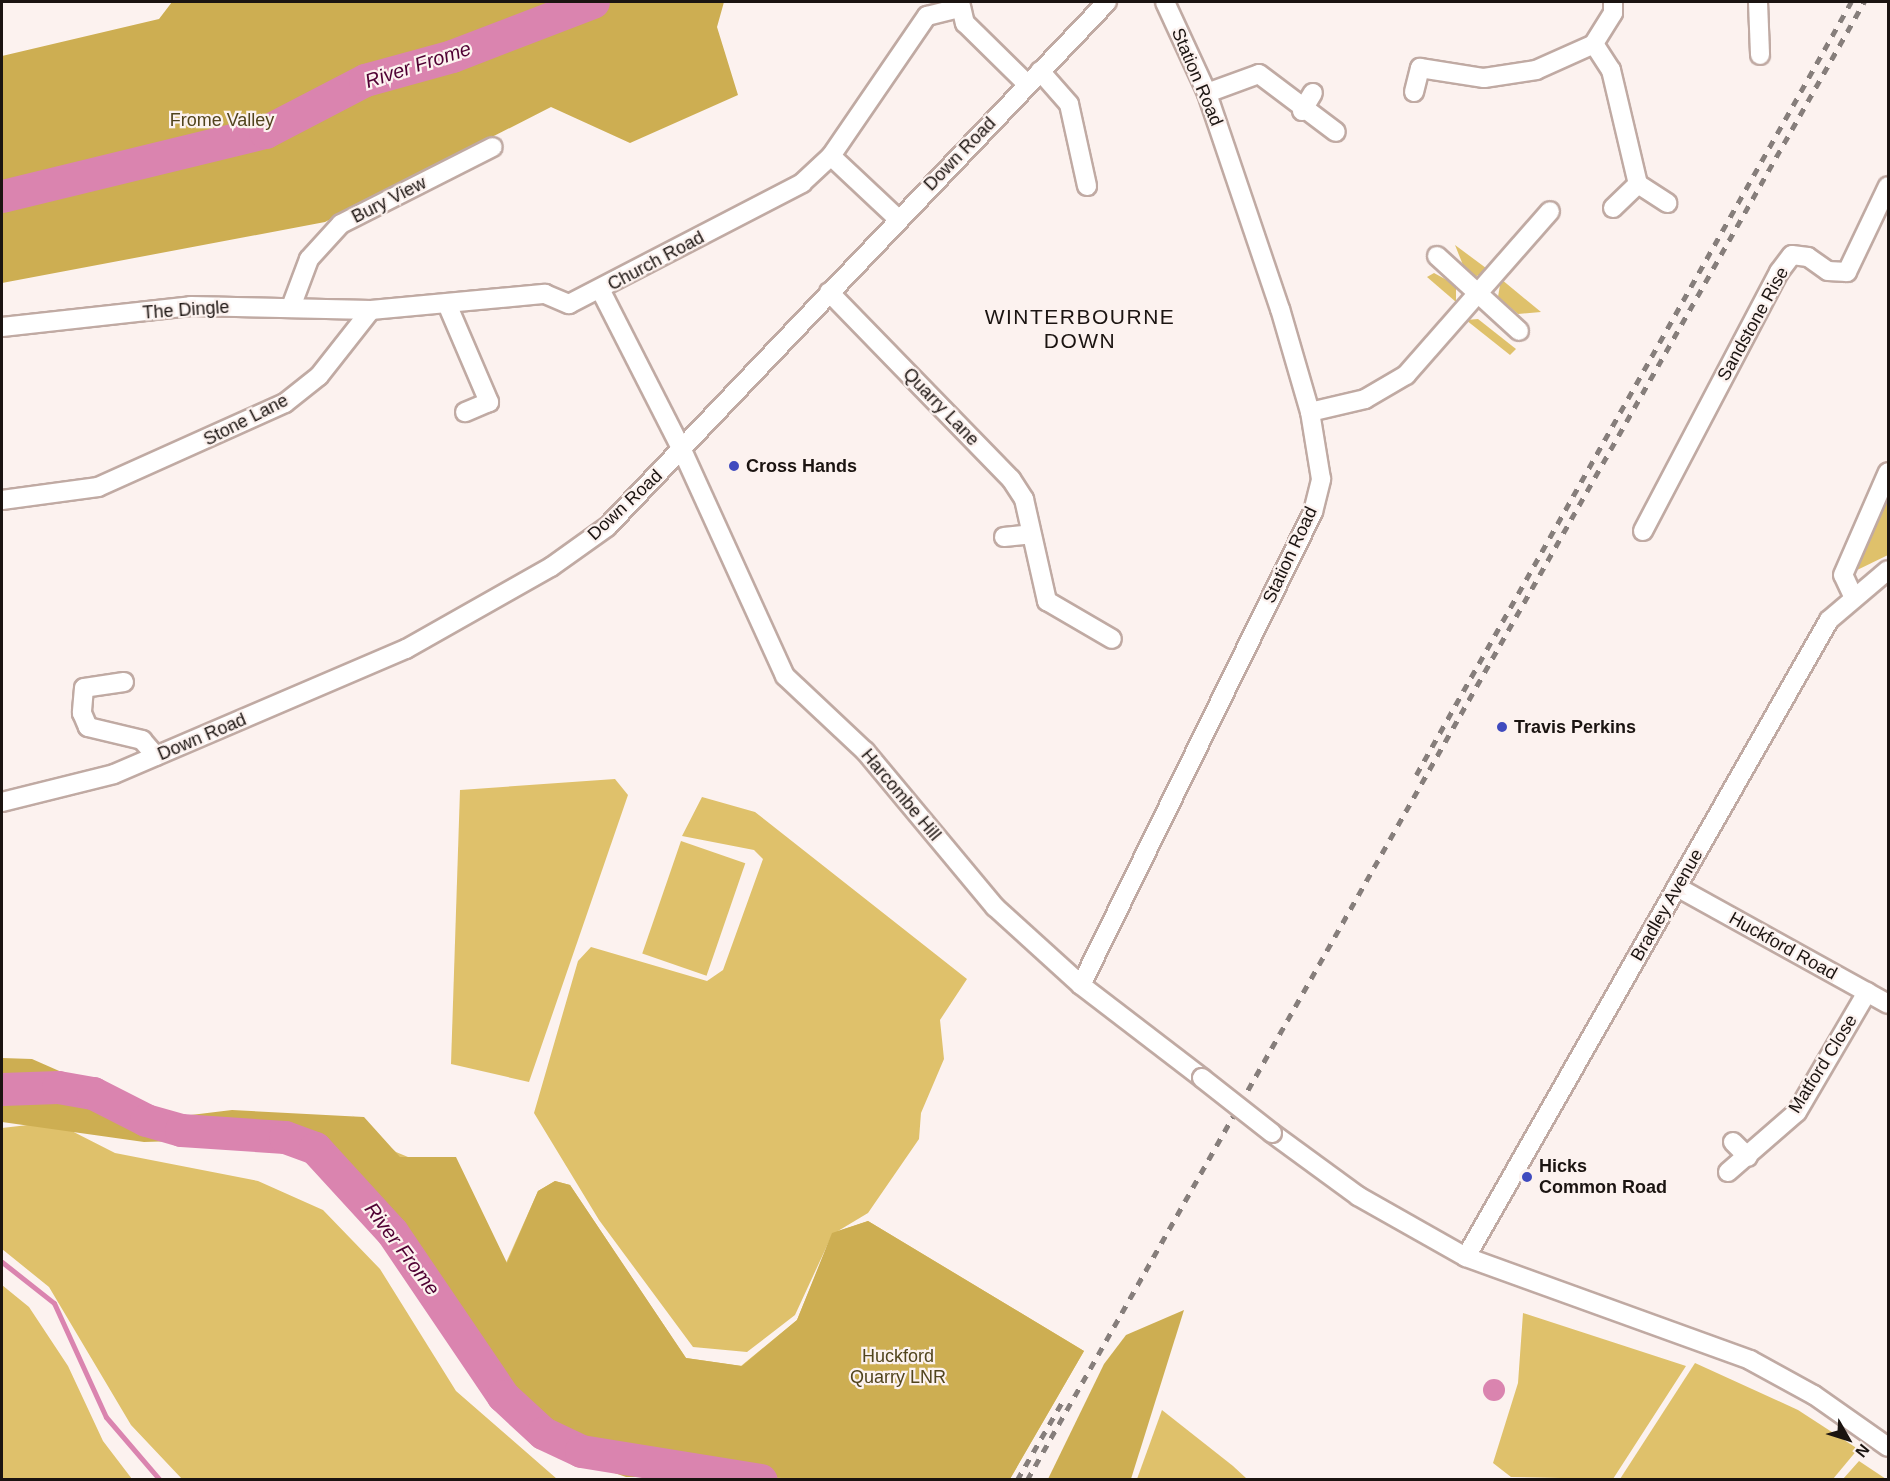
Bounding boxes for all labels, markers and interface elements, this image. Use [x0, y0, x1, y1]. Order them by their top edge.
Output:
street label: Station Road [1167, 25, 1227, 129]
water label: River Frome [362, 37, 474, 93]
park label: Frome Valley [170, 109, 274, 131]
street label: Down Road [920, 113, 1000, 195]
street label: Bury View [348, 172, 430, 228]
street label: Church Road [604, 227, 708, 295]
street label: Sandstone Rise [1713, 263, 1793, 385]
street label: The Dingle [142, 296, 230, 324]
district label: WINTERBOURNE DOWN [985, 304, 1175, 354]
street label: Quarry Lane [898, 364, 984, 450]
street label: Stone Lane [200, 389, 292, 451]
place label: Cross Hands [746, 455, 857, 477]
marker: Cross Hands [727, 459, 741, 473]
street label: Down Road [583, 465, 667, 545]
street label: Station Road [1258, 503, 1322, 607]
street label: Down Road [154, 709, 250, 765]
place label: Travis Perkins [1514, 716, 1636, 738]
marker: Travis Perkins [1495, 720, 1509, 734]
street label: Harcombe Hill [856, 745, 946, 845]
street label: Bradley Avenue [1626, 845, 1708, 965]
street label: Huckford Road [1725, 907, 1841, 985]
street label: Matford Close [1784, 1011, 1862, 1117]
place label: Hicks Common Road [1539, 1156, 1667, 1198]
marker: Hicks Common Road [1520, 1170, 1534, 1184]
water label: River Frome [359, 1198, 445, 1300]
park label: Huckford Quarry LNR [850, 1346, 946, 1388]
north arrow [1818, 1409, 1878, 1469]
text: N [1852, 1441, 1873, 1460]

